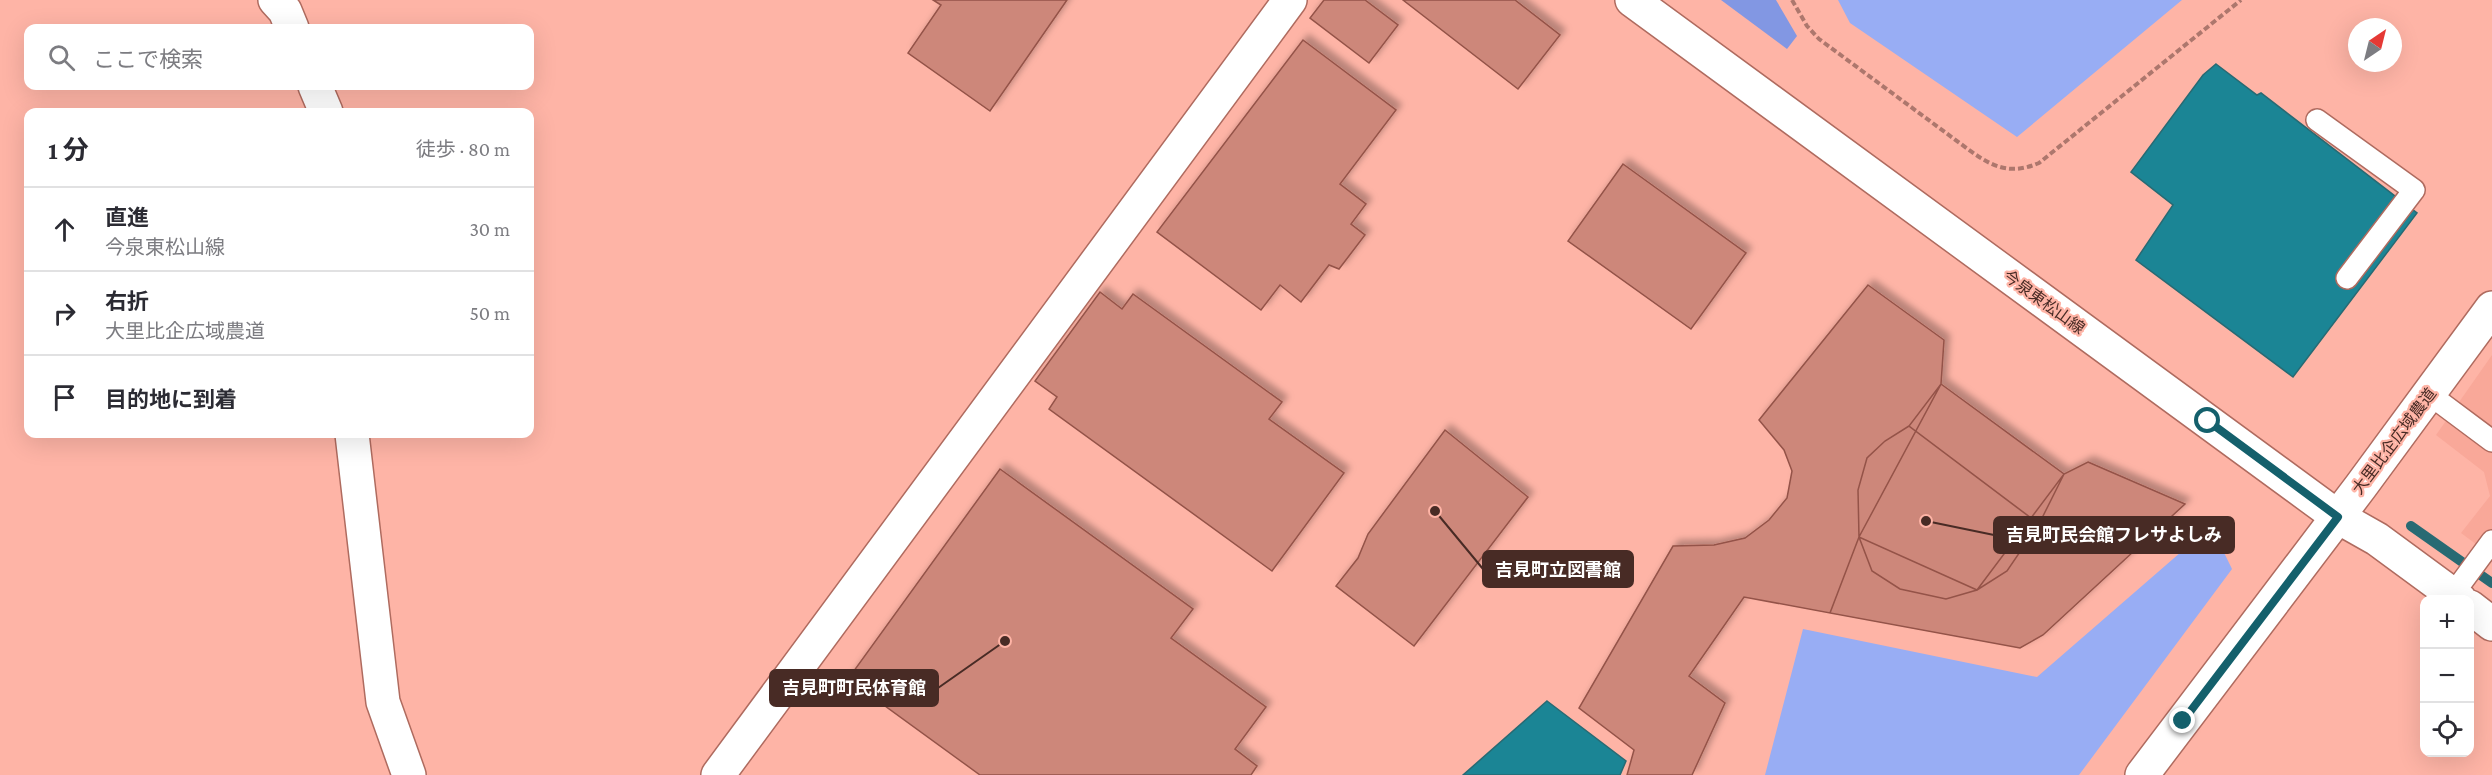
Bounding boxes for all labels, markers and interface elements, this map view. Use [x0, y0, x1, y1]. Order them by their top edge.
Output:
north arrow [2348, 18, 2402, 72]
search box [24, 24, 534, 90]
icon: search [45, 41, 78, 74]
text: ここで検索 [93, 47, 203, 72]
text: 1 分 [48, 136, 89, 165]
text: 徒歩 · 80 m [416, 138, 510, 160]
text: 直進 [105, 205, 149, 230]
icon: ahead [48, 213, 81, 246]
text: 30 m [469, 218, 510, 240]
text: 今泉東松山線 [105, 236, 225, 258]
street label: 今泉東松山線 [2000, 267, 2088, 337]
text: 右折 [105, 289, 149, 314]
icon: right [48, 297, 81, 330]
text: 50 m [469, 302, 510, 324]
text: 大里比企広域農道 [105, 320, 265, 342]
icon: arrive [48, 381, 81, 414]
street label: 大里比企広域農道 [2349, 385, 2439, 497]
text: 目的地に到着 [105, 387, 237, 412]
route start [2194, 407, 2220, 433]
callout: 吉見町民会館フレサよしみ [1994, 517, 2234, 553]
text: 吉見町民会館フレサよしみ [2006, 525, 2222, 545]
callout: 吉見町立図書館 [1483, 551, 1633, 587]
text: 吉見町立図書館 [1495, 560, 1621, 580]
map controls [2420, 595, 2474, 757]
button: + [2420, 595, 2474, 649]
button: − [2420, 649, 2474, 703]
callout: 吉見町町民体育館 [770, 670, 938, 706]
text: 吉見町町民体育館 [782, 678, 926, 698]
button: locate [2420, 703, 2474, 757]
route end [2169, 707, 2195, 733]

